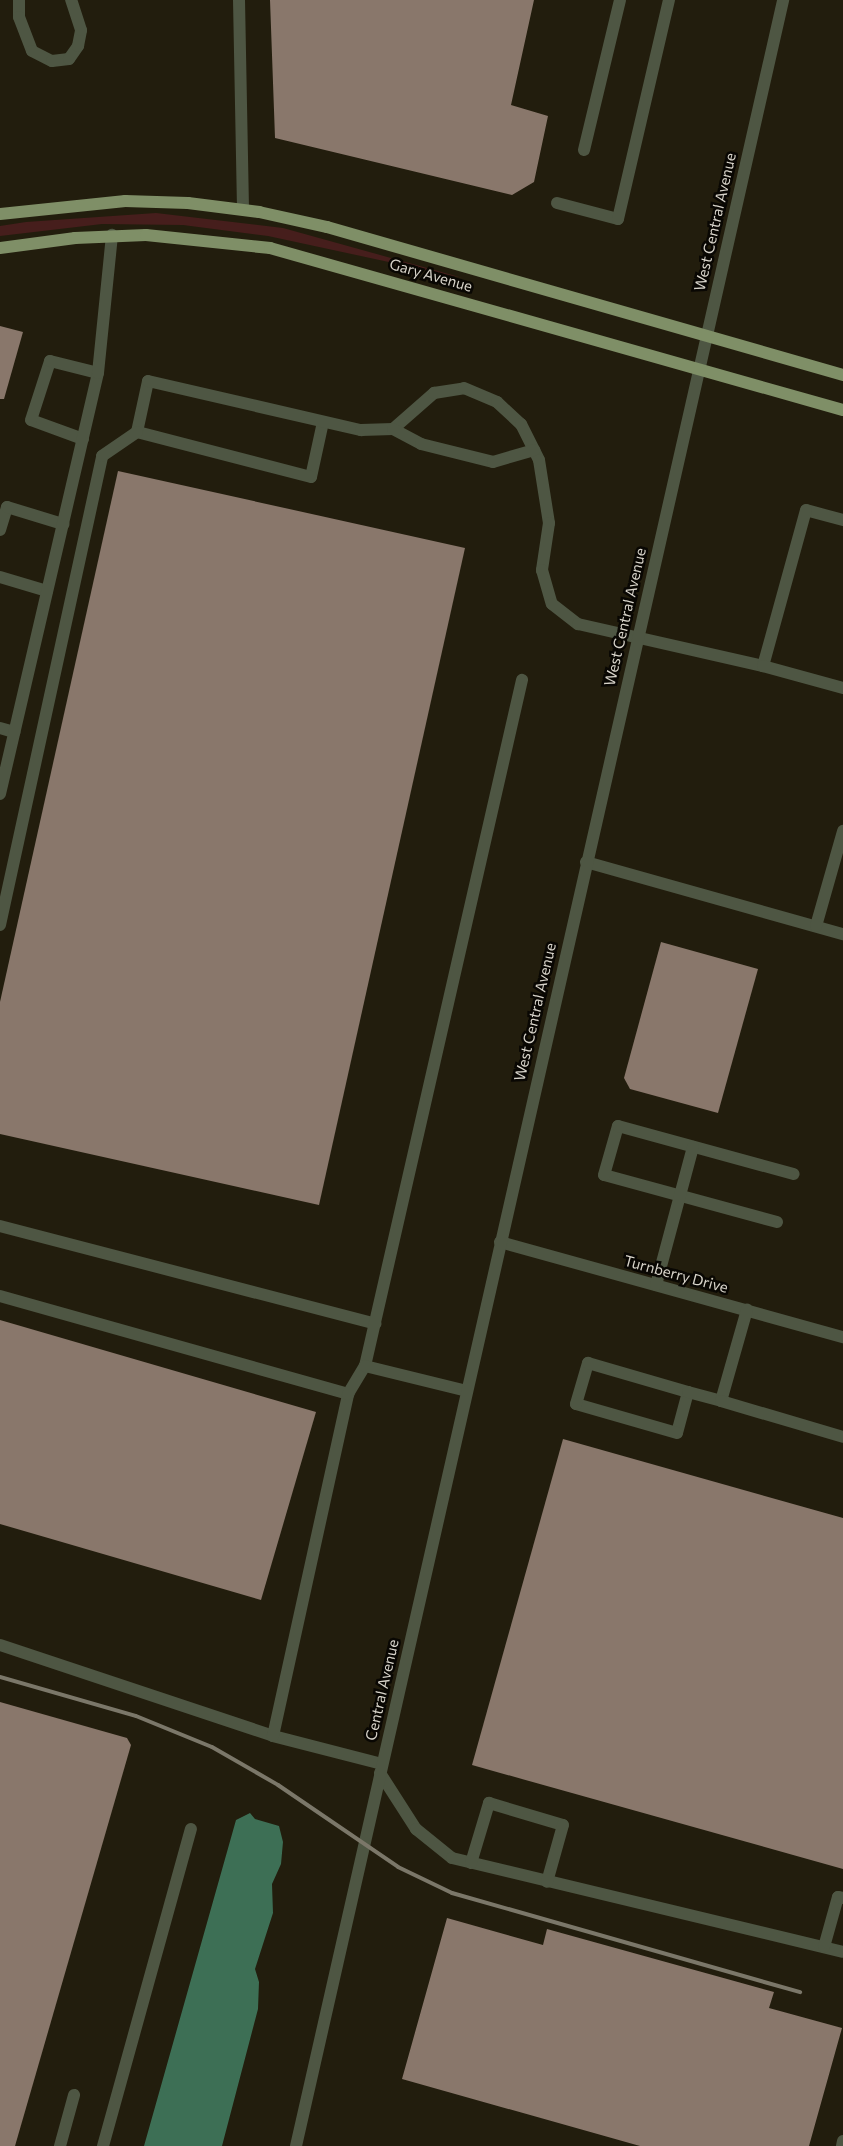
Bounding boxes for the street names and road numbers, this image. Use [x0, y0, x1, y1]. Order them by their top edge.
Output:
street label: West Central Avenue [690, 151, 740, 293]
street label: Gary Avenue [387, 255, 475, 295]
street label: West Central Avenue [600, 546, 650, 688]
street label: West Central Avenue [510, 941, 560, 1083]
street label: Turnberry Drive [622, 1251, 730, 1297]
street label: Central Avenue [362, 1638, 402, 1742]

